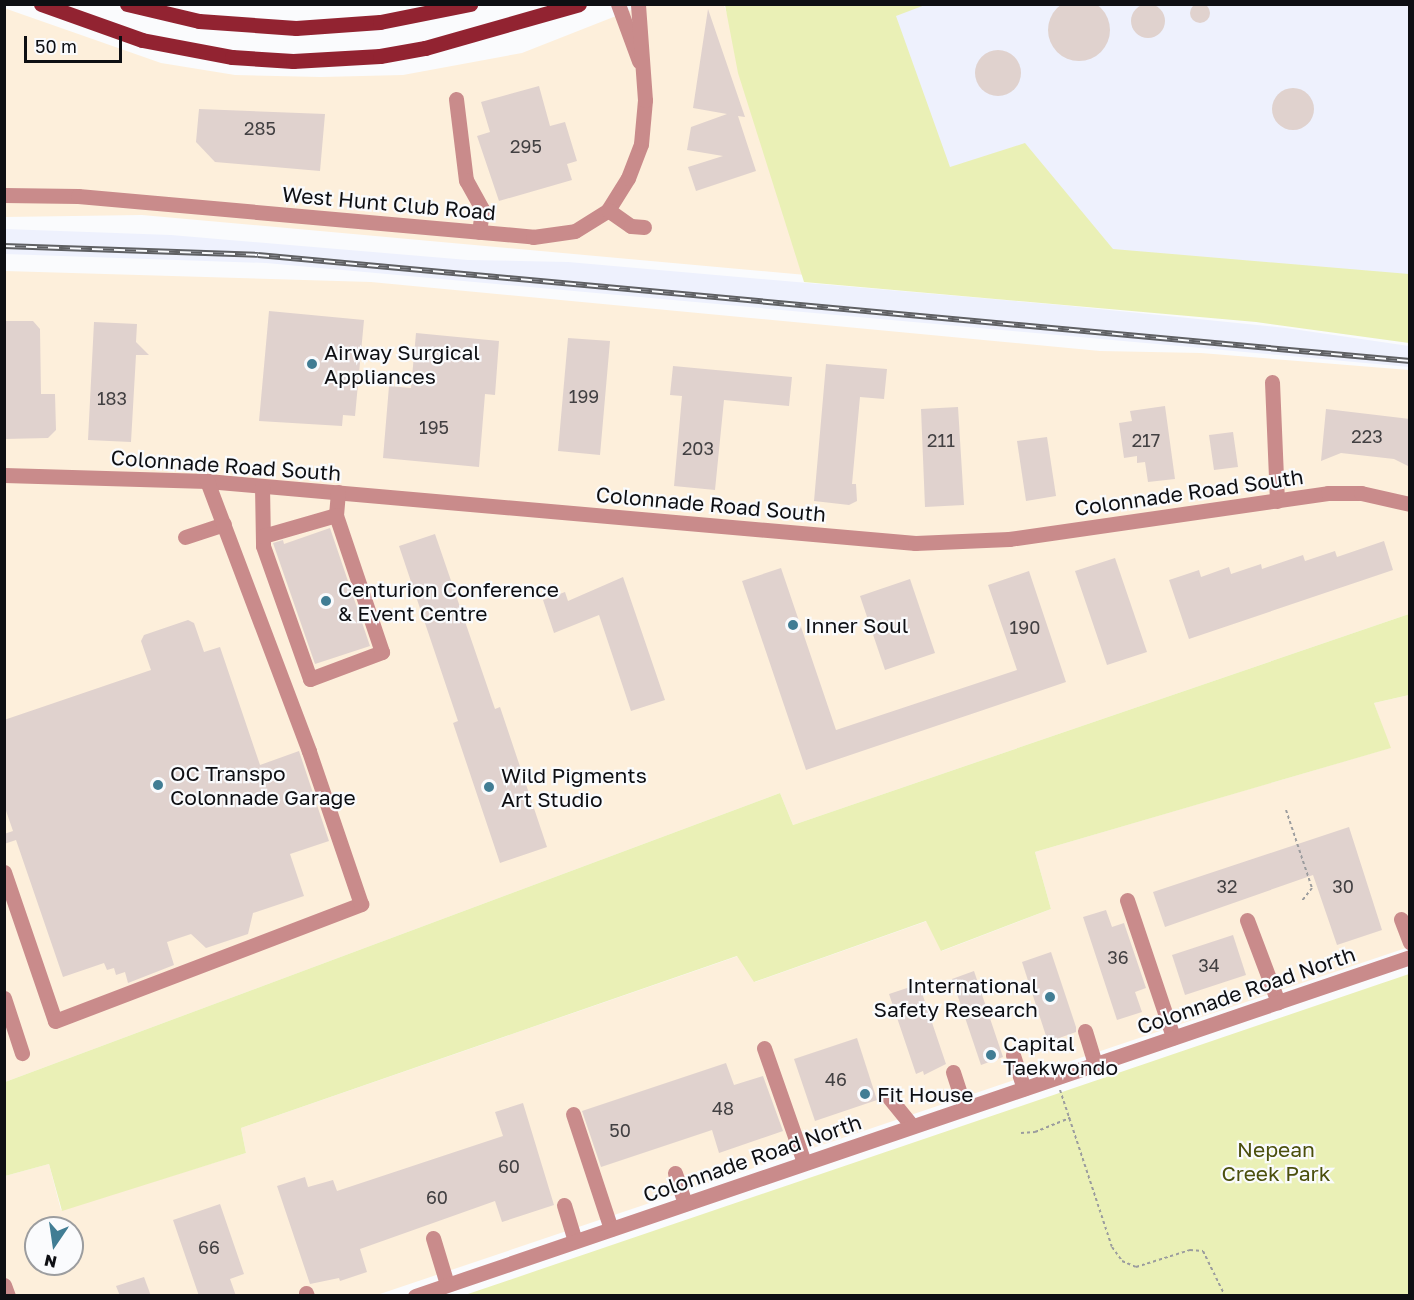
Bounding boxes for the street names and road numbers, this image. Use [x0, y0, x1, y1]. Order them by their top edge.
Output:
street label: West Hunt Club Road [281, 181, 497, 225]
street label: Colonnade Road South [110, 444, 342, 486]
street label: Colonnade Road South [1073, 463, 1305, 521]
street label: Colonnade Road South [595, 481, 827, 527]
street label: Colonnade Road North [1134, 941, 1358, 1039]
street label: Colonnade Road North [640, 1109, 864, 1207]

